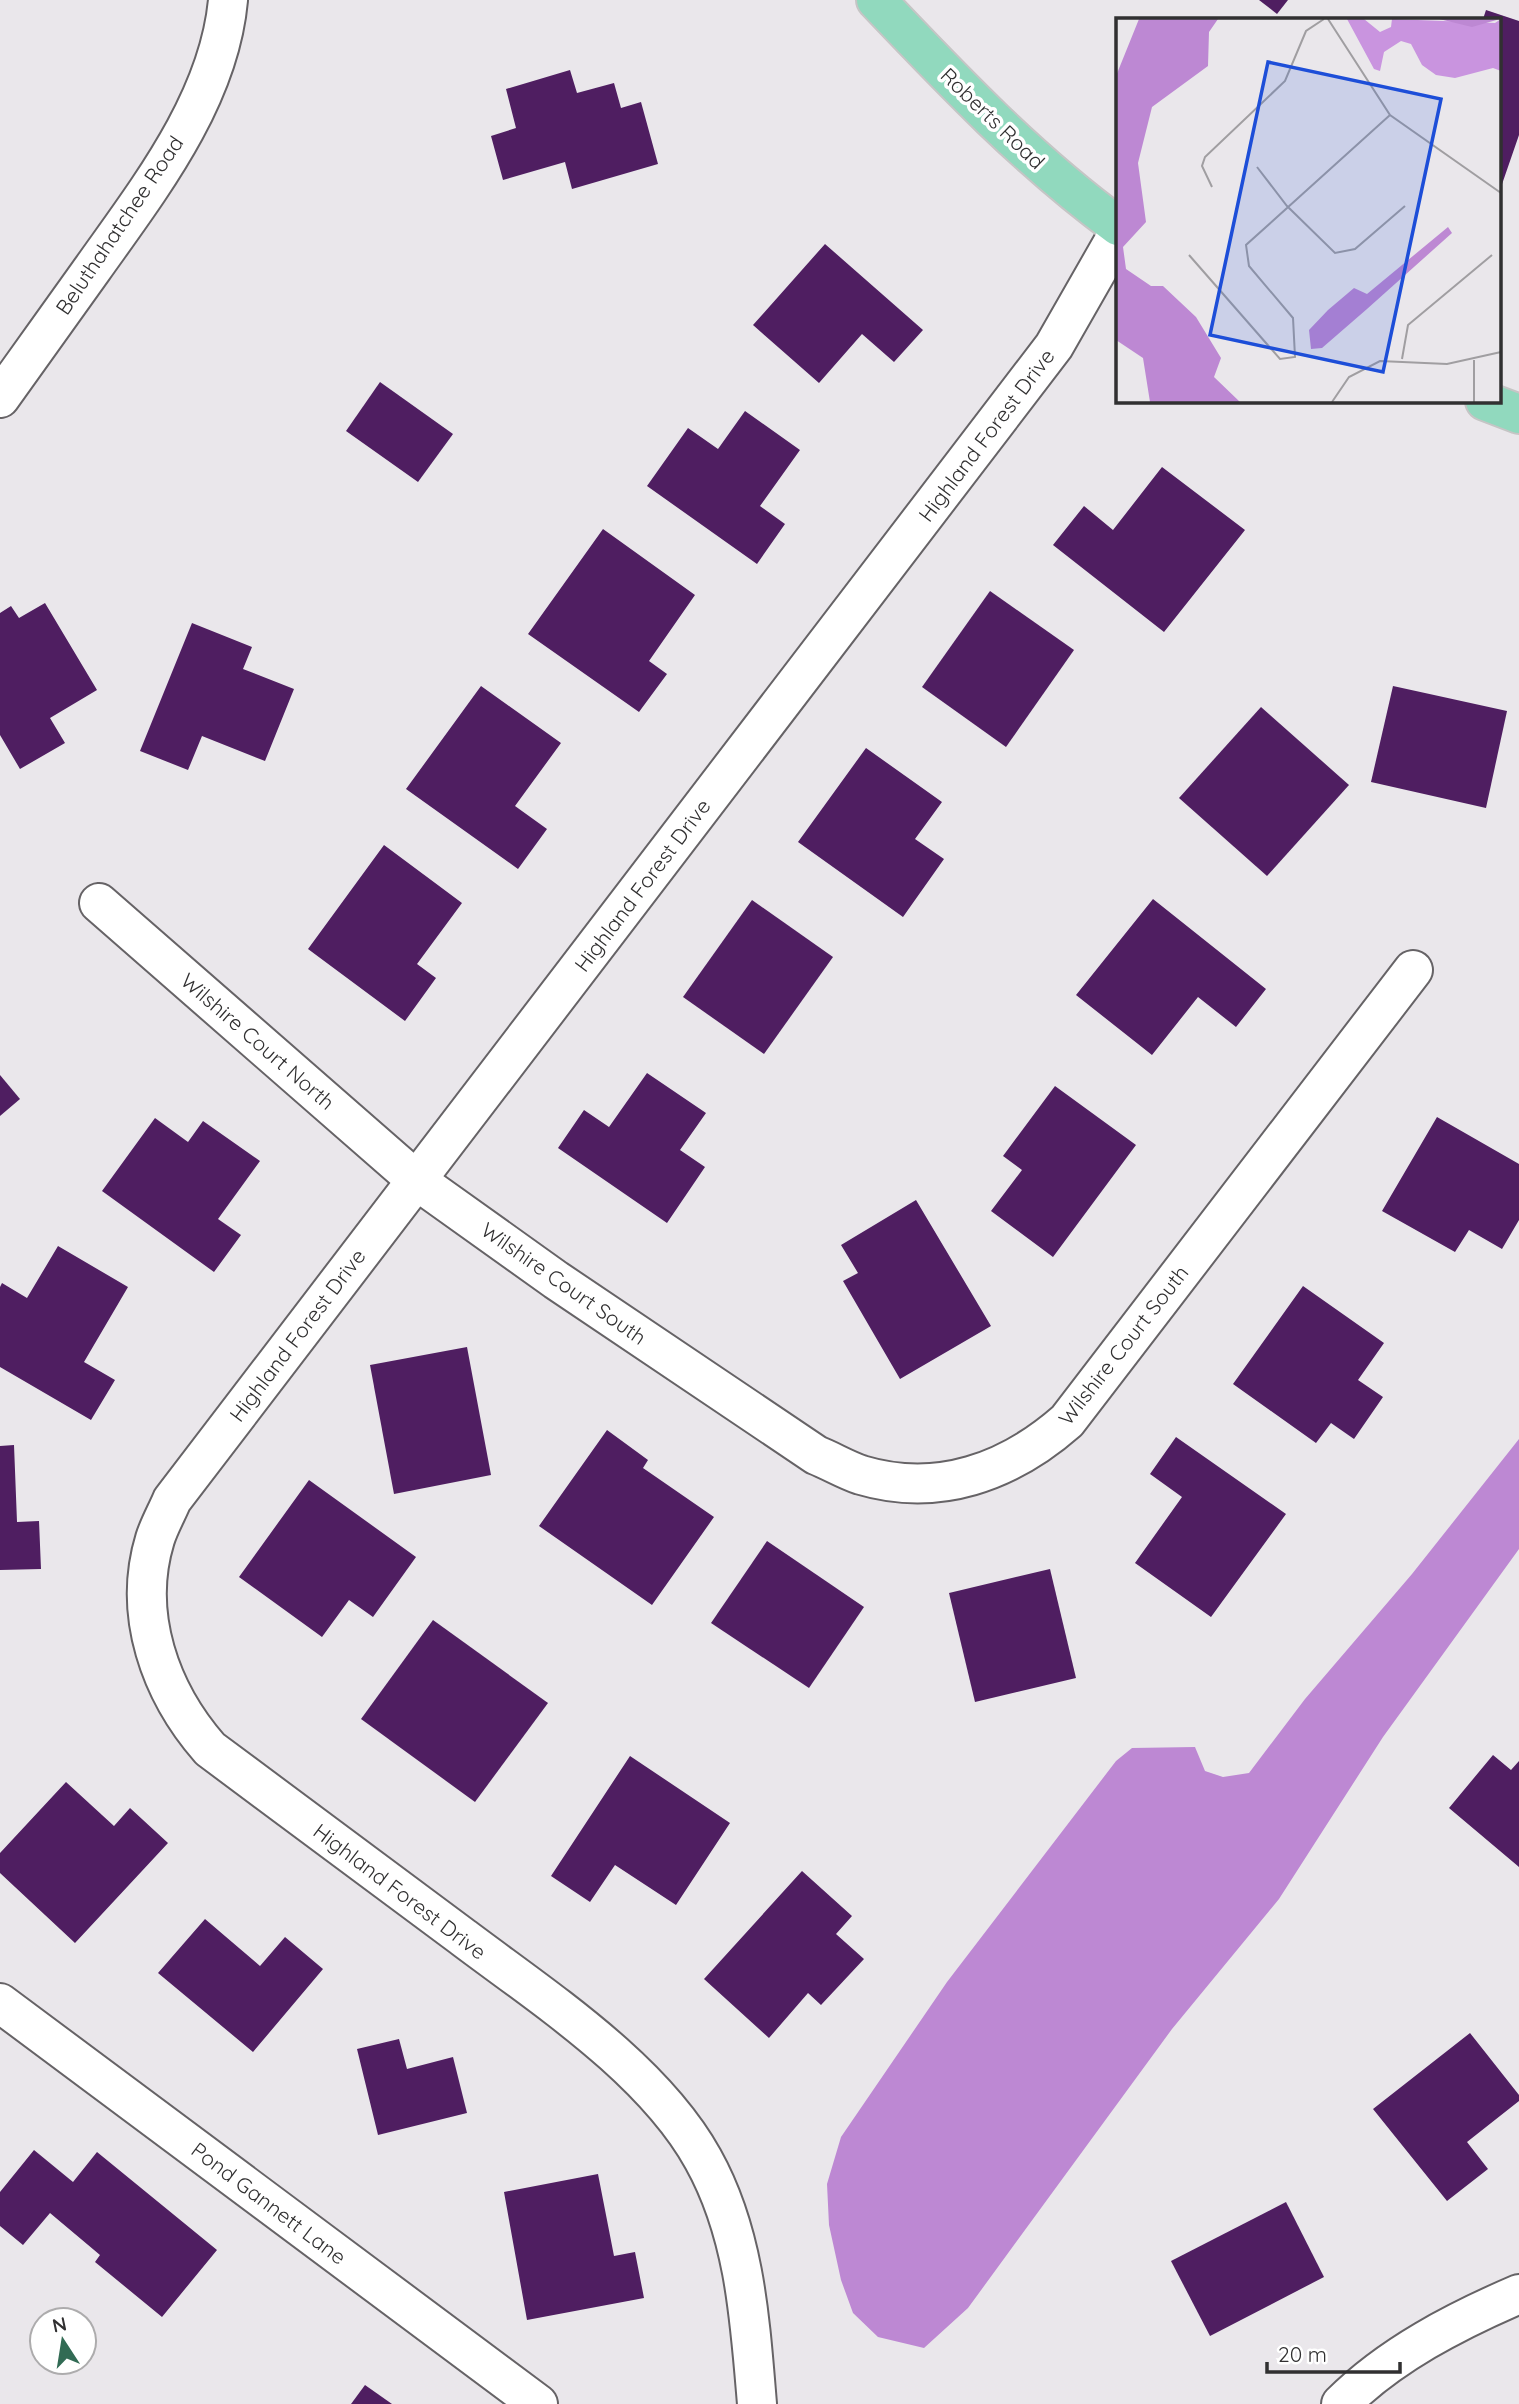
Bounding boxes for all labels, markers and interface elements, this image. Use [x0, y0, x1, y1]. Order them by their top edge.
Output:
inset map [1116, 18, 1502, 402]
street label: Roberts Road [936, 62, 1050, 174]
street label: Beluthahatchee Road [50, 131, 188, 319]
street label: Highland Forest Drive [912, 343, 1060, 527]
street label: Highland Forest Drive [568, 793, 716, 977]
street label: Wilshire Court North [176, 967, 340, 1115]
street label: Wilshire Court South [476, 1216, 652, 1350]
street label: Highland Forest Drive [223, 1243, 371, 1427]
street label: Wilshire Court South [1052, 1260, 1194, 1430]
street label: Highland Forest Drive [308, 1817, 492, 1965]
street label: Pond Gannett Lane [186, 2136, 352, 2270]
north arrow [28, 2306, 98, 2376]
text: N [50, 2311, 69, 2338]
scale bar [1267, 2330, 1400, 2374]
text: 20 m [1278, 2341, 1327, 2367]

